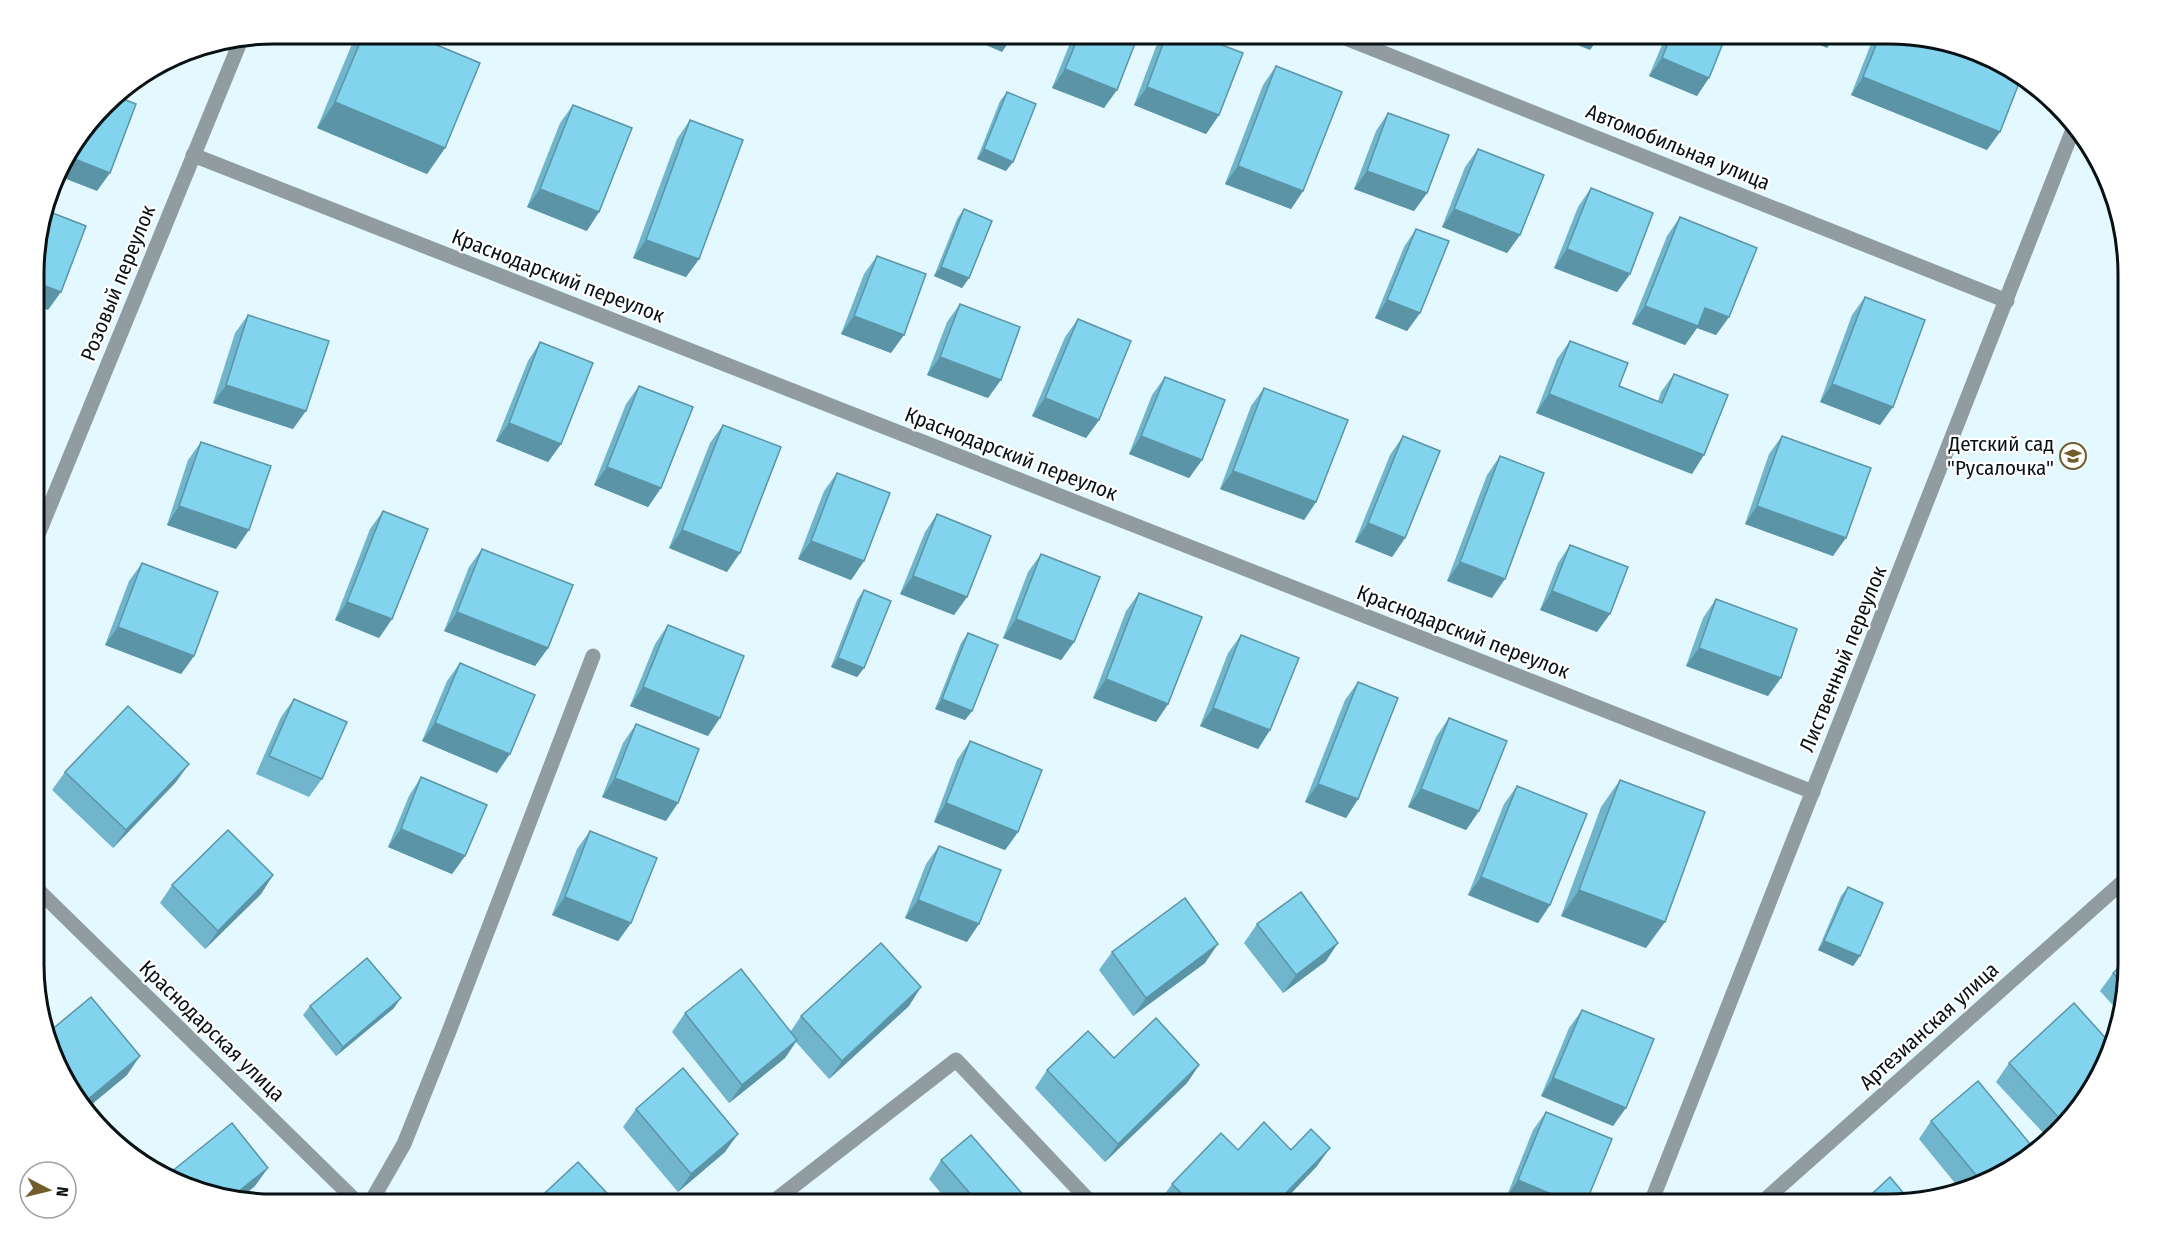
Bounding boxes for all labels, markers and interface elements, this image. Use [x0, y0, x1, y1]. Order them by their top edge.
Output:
street label: Автомобильная улица [1582, 98, 1774, 196]
street label: Розовый переулок [75, 201, 161, 365]
street label: Краснодарский переулок [448, 223, 668, 329]
street label: Краснодарский переулок [901, 401, 1121, 507]
place label: Детский сад "Русалочка" [1947, 431, 2054, 481]
school or university icon: Детский сад "Русалочка" [2058, 441, 2088, 471]
street label: Лиственный переулок [1794, 562, 1892, 756]
street label: Краснодарский переулок [1353, 579, 1573, 685]
street label: Краснодарская улица [134, 955, 290, 1107]
street label: Артезианская улица [1854, 957, 2004, 1095]
north arrow [18, 1160, 78, 1220]
text: N [52, 1186, 72, 1198]

